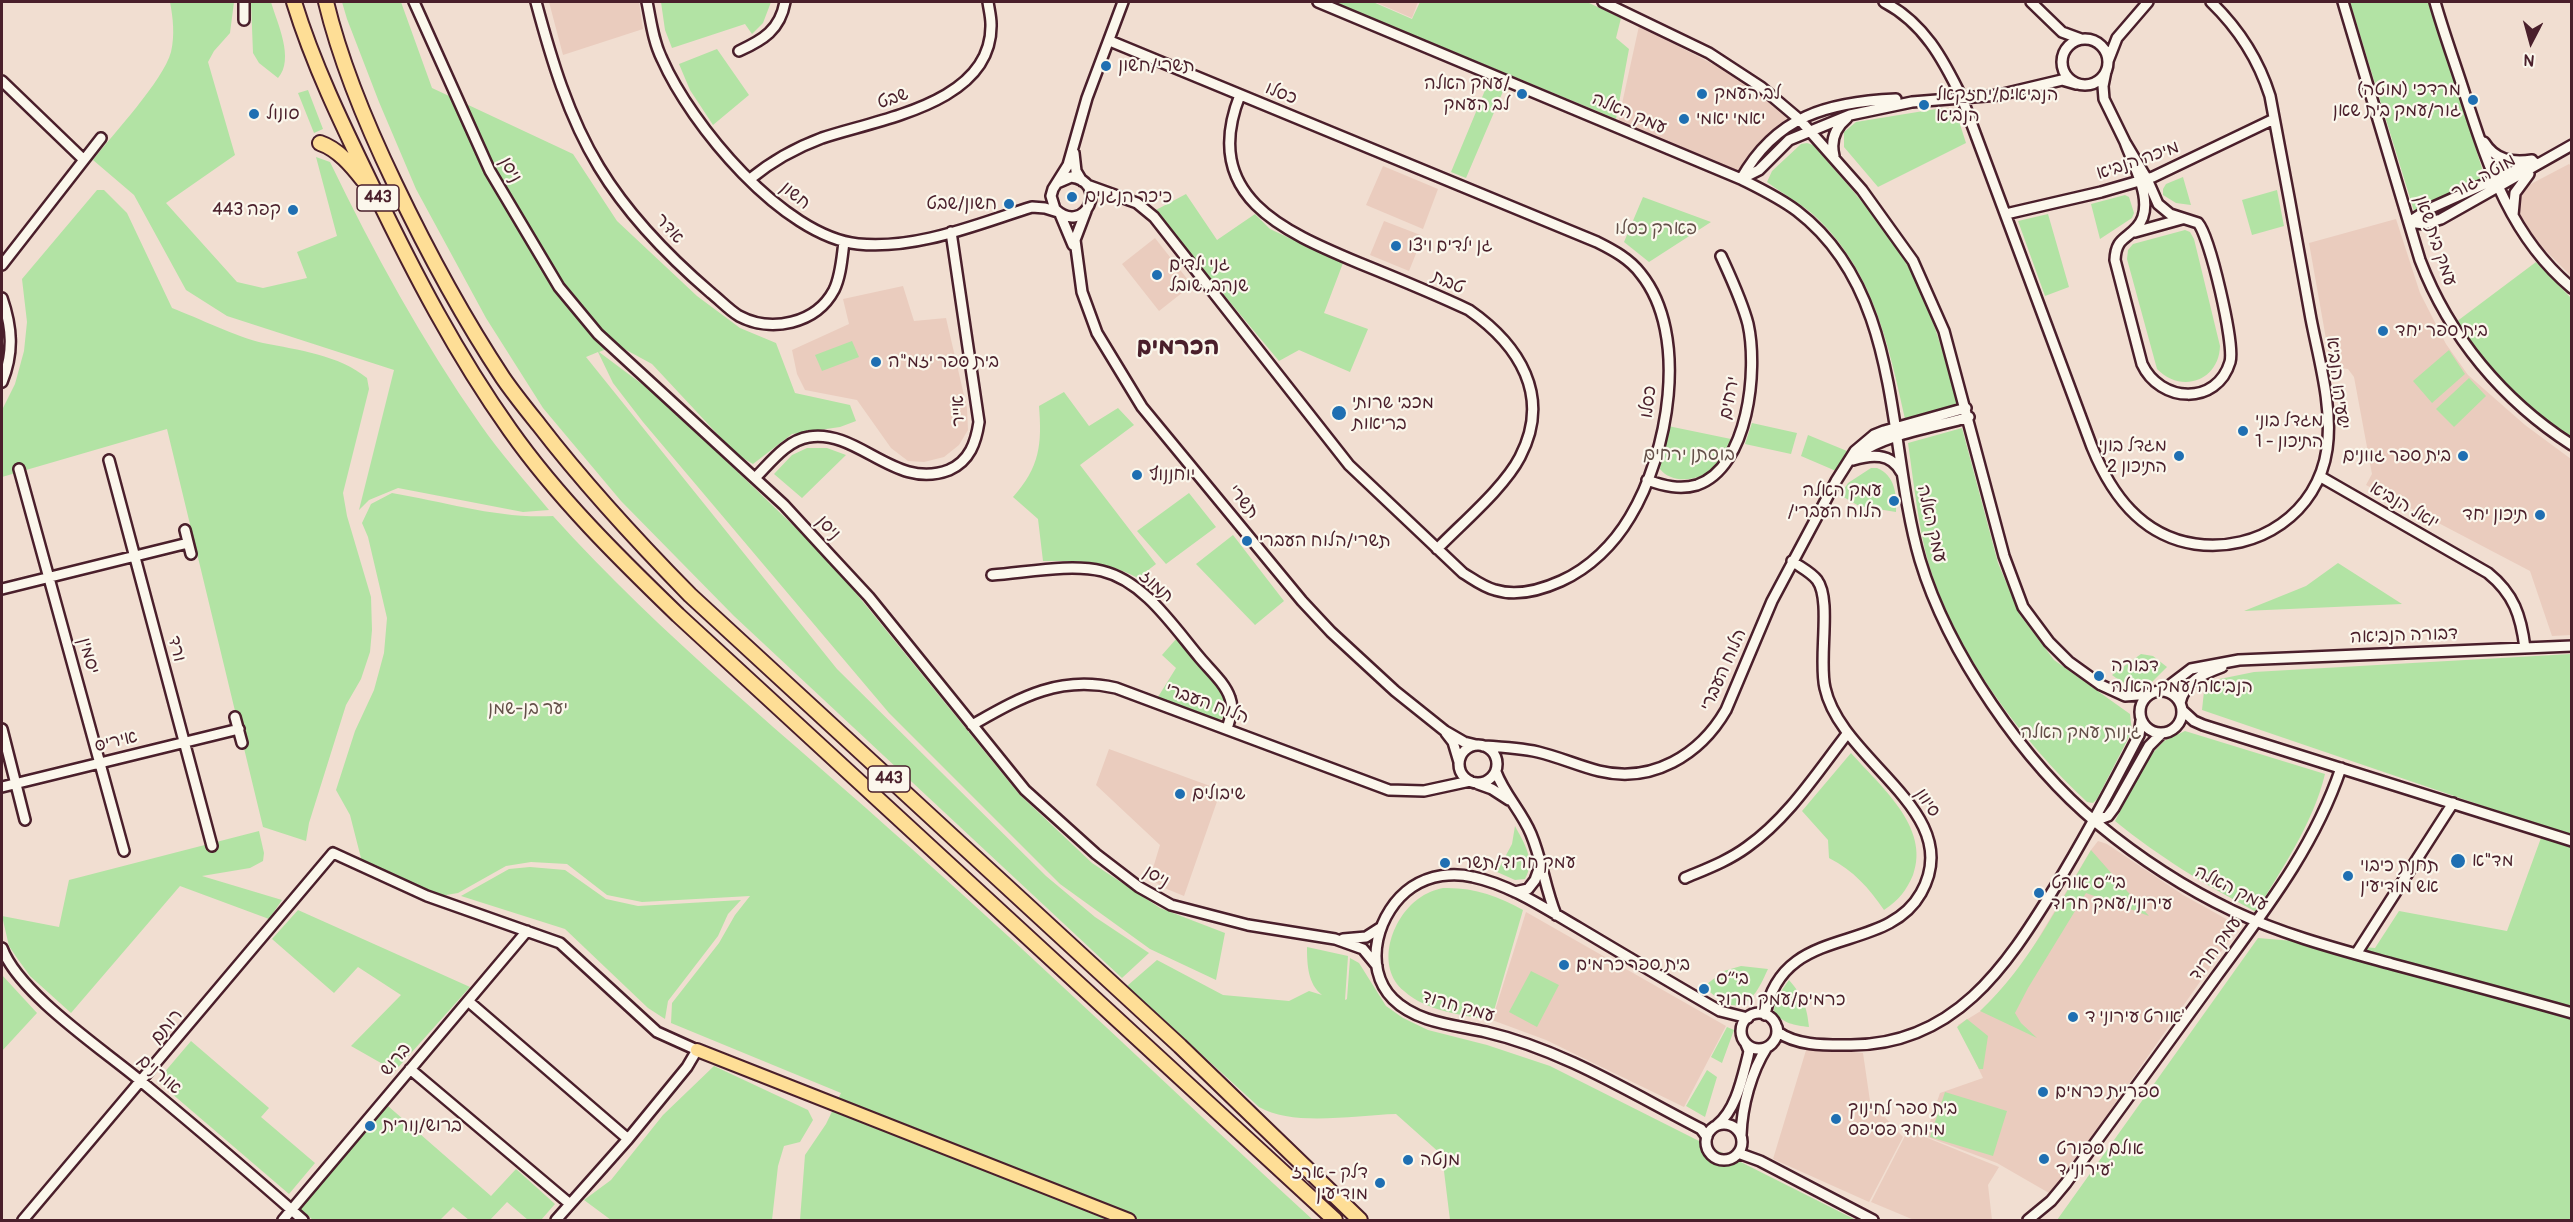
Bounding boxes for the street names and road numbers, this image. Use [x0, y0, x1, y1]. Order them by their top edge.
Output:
street label: כסלו [1262, 78, 1300, 110]
street label: שבט [875, 84, 911, 114]
street label: עמק האלה [1588, 89, 1670, 139]
street label: מיכה הנביא [2094, 137, 2182, 185]
street label: מוטה גור [2448, 150, 2520, 204]
street label: ניסן [494, 153, 526, 187]
street label: חשון [776, 177, 814, 215]
road number: 443 [357, 185, 399, 211]
street label: עמק בית שאן [2409, 193, 2461, 289]
street label: אדר [650, 209, 688, 249]
street label: טבת [1428, 266, 1468, 300]
street label: ישעיהו הנביא [2321, 336, 2353, 430]
street label: ירחים [1715, 375, 1745, 421]
street label: כסלו [1636, 384, 1662, 420]
street label: אייר [948, 395, 970, 427]
street label: יואל הנביא [2366, 478, 2442, 534]
street label: תשרי [1223, 481, 1263, 523]
street label: עמק האלה [1912, 483, 1950, 565]
street label: ניסן [811, 511, 845, 545]
street label: תמוז [1134, 566, 1178, 608]
street label: דבורה הנביאה [2350, 623, 2458, 649]
street label: הלוח העברי [1696, 626, 1752, 714]
street label: ורד [162, 634, 190, 664]
street label: יסמין [73, 635, 103, 677]
street label: הלוח העברי [1162, 679, 1252, 729]
street label: איריס [92, 726, 140, 758]
road number: 443 [868, 766, 910, 792]
street label: סיוון [1910, 784, 1944, 822]
street label: ניסן [1139, 861, 1173, 893]
street label: עמק האלה [2191, 861, 2271, 917]
street label: עמק חרוד [2185, 912, 2247, 986]
street label: עמק חרוד [1419, 986, 1497, 1028]
street label: רותם [146, 1005, 188, 1049]
street label: ברוש [376, 1039, 416, 1081]
street label: אורנים [133, 1050, 185, 1100]

